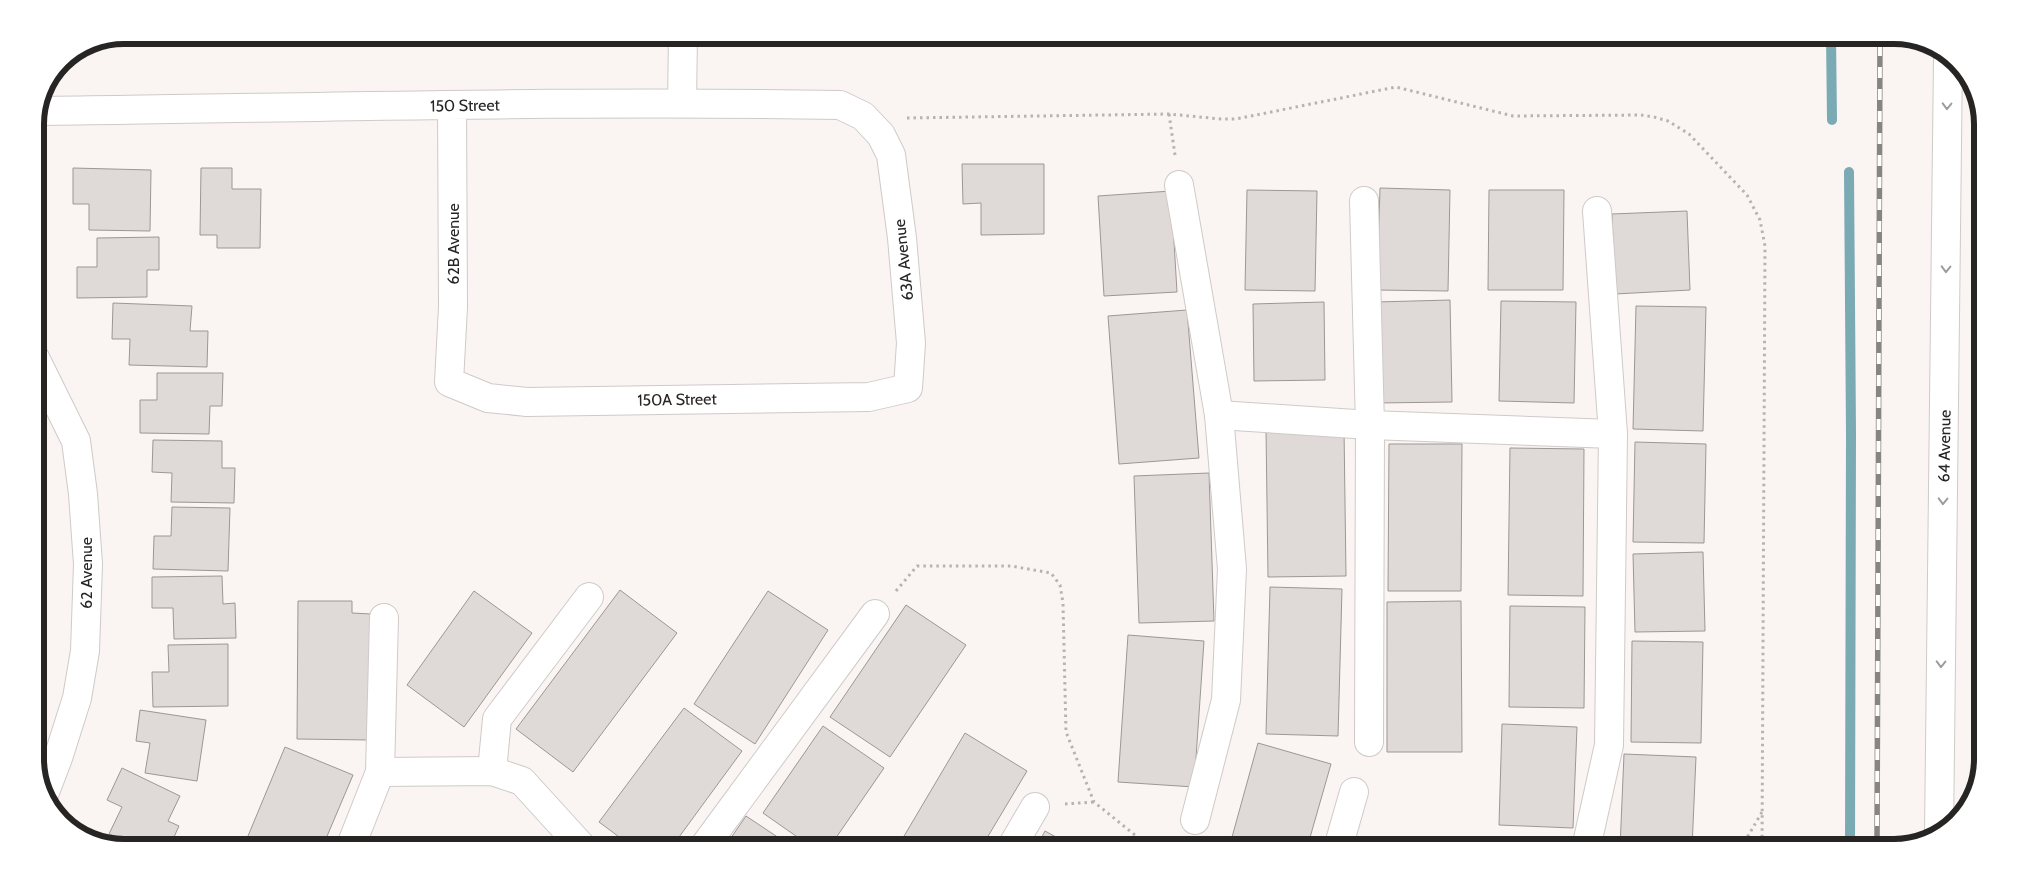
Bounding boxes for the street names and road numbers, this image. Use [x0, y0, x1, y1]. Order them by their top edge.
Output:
street label: 150 Street [430, 95, 501, 116]
street label: 62B Avenue [444, 203, 463, 285]
street label: 63A Avenue [890, 218, 917, 302]
street label: 150A Street [637, 389, 717, 410]
street label: 64 Avenue [1934, 410, 1955, 483]
street label: 62 Avenue [77, 537, 96, 609]

